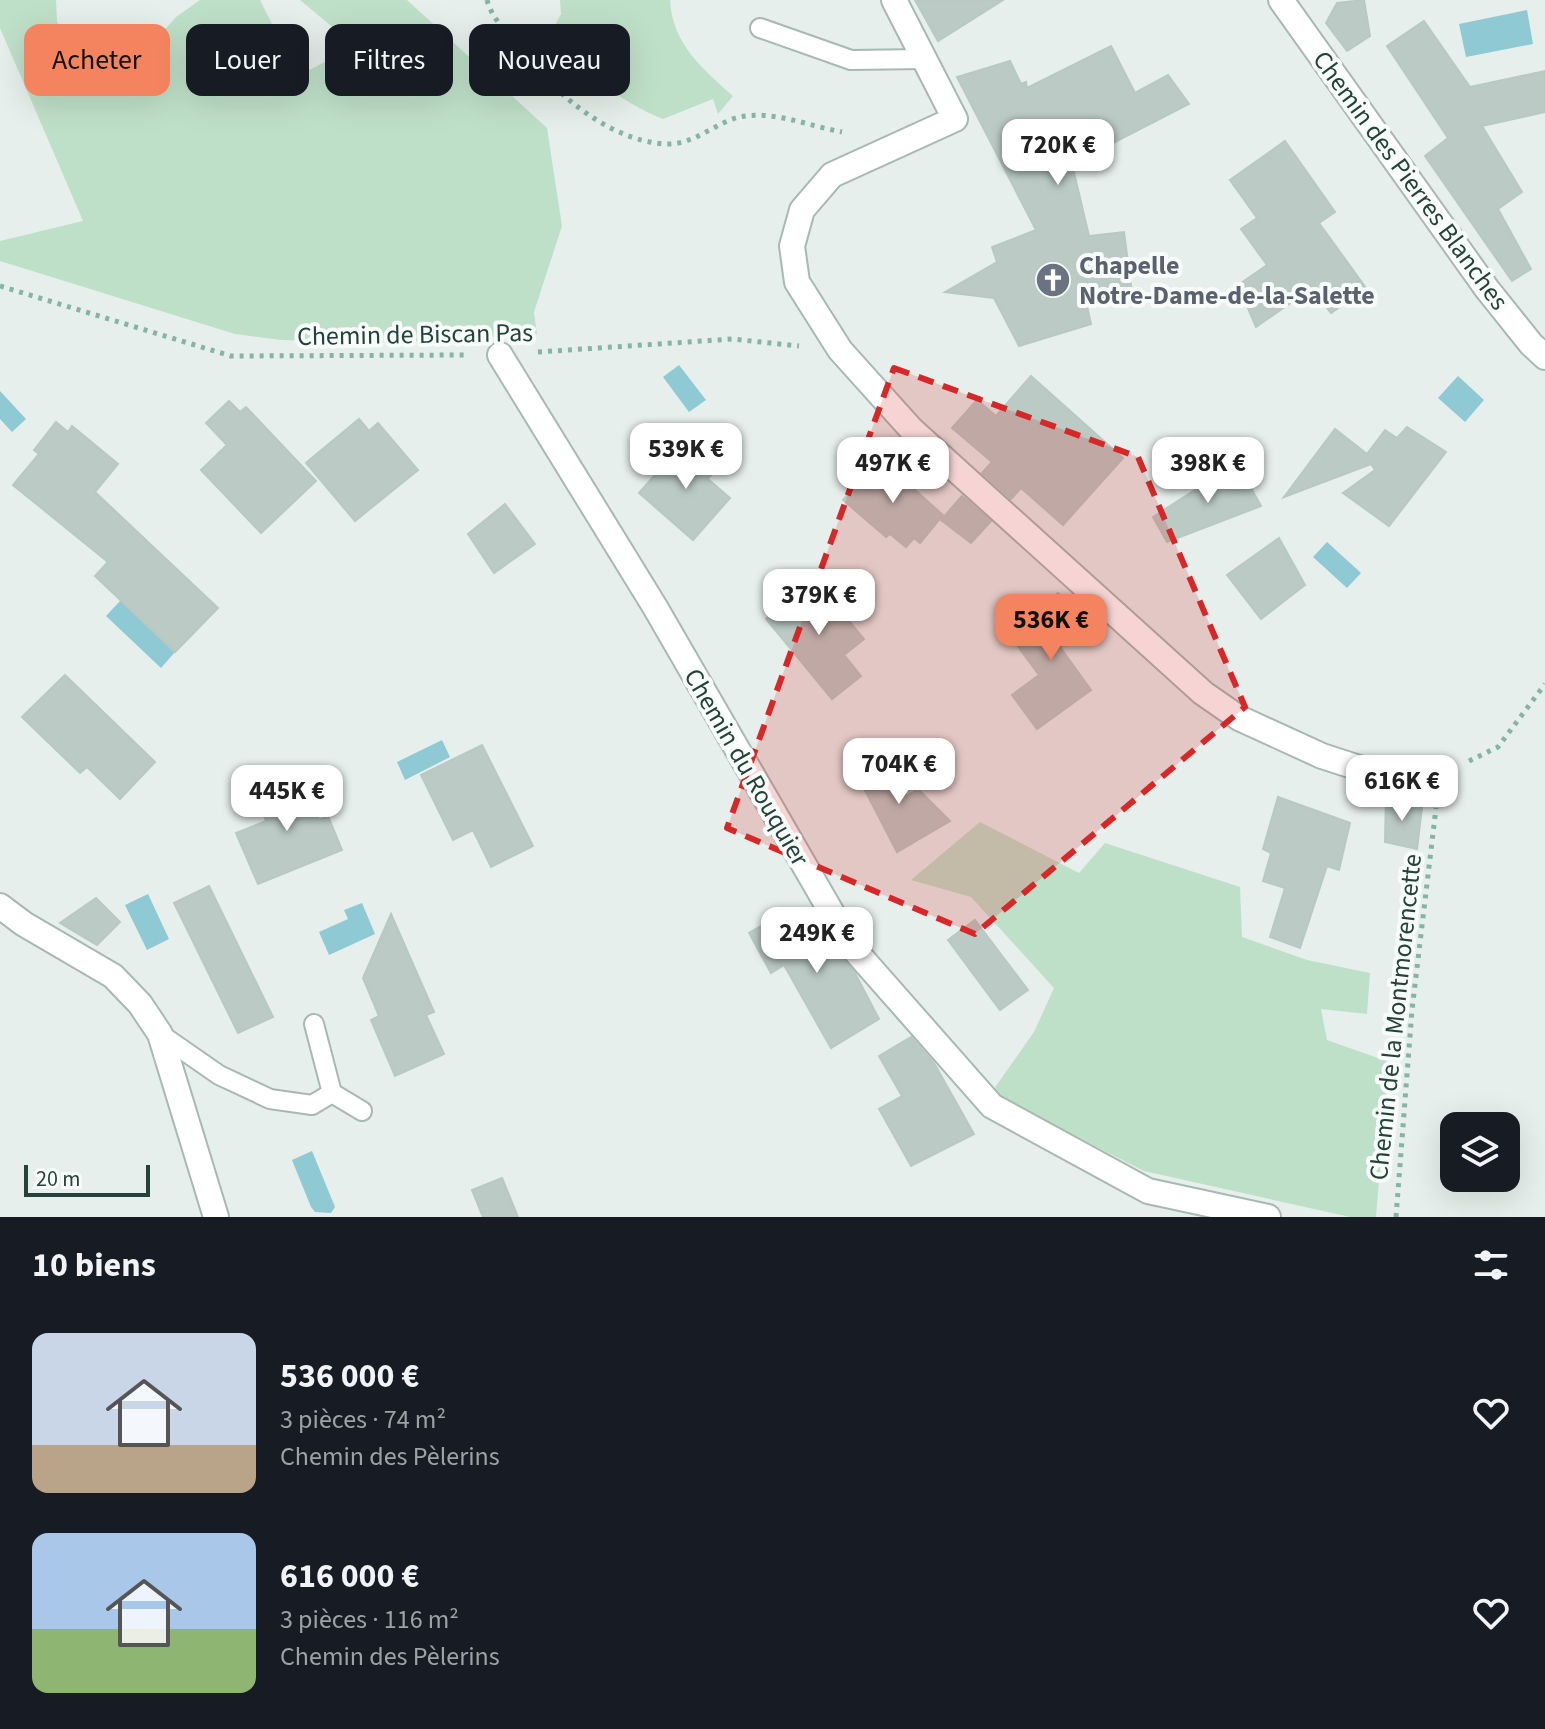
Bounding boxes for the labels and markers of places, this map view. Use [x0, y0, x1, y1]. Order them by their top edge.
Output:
pin: 720K € [993, 119, 1123, 187]
place label: Chapelle Notre-Dame-de-la-Salette [1079, 247, 1375, 314]
church icon: Chapelle Notre-Dame-de-la-Salette [1034, 261, 1072, 299]
pin: 539K € [621, 423, 751, 491]
pin: 497K € [828, 437, 958, 505]
pin: 398K € [1143, 437, 1273, 505]
pin: 379K € [754, 569, 884, 637]
pin: 536K € [986, 594, 1116, 662]
pin: 704K € [834, 738, 964, 806]
pin: 616K € [1337, 755, 1467, 823]
pin: 445K € [222, 765, 352, 833]
pin: 249K € [752, 907, 882, 975]

